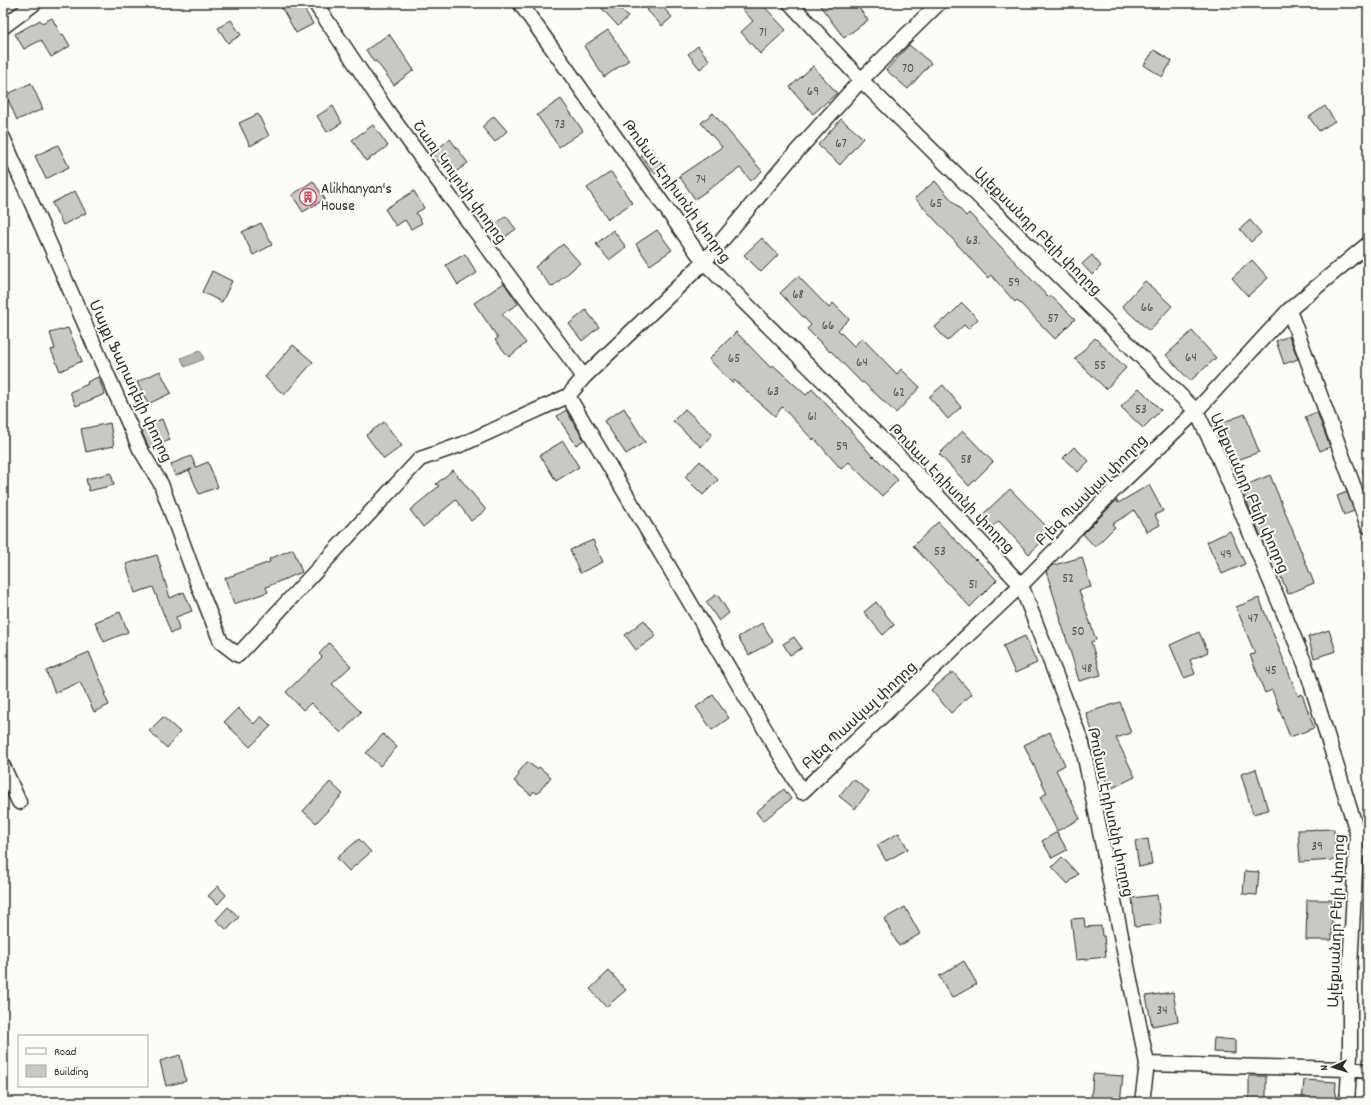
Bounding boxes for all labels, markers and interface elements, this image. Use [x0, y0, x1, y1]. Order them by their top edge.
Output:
house number: 71 [759, 24, 767, 43]
house number: 70 [902, 60, 914, 79]
house number: 69 [807, 83, 819, 102]
house number: 73 [555, 116, 565, 135]
street label: Թոմաս Էդիսոնի փողոց [616, 116, 735, 269]
street label: Շառլ Կուլոնի փողոց [406, 117, 511, 249]
house number: 67 [835, 135, 847, 154]
street label: Ալեքսանդր Բելի փողոց [967, 163, 1106, 302]
house number: 74 [696, 171, 706, 190]
place label: Alikhanyan's House [321, 179, 392, 218]
building icon: Alikhanyan's House [298, 187, 318, 207]
house number: 65 [930, 195, 942, 214]
house number: 63. [966, 232, 980, 251]
house number: 59 [1008, 274, 1020, 293]
house number: 68 [792, 286, 804, 305]
street label: Մայքլ Ֆարադեյի փողոց [82, 297, 177, 467]
house number: 66 [1141, 299, 1153, 318]
house number: 57 [1048, 310, 1059, 329]
house number: 66 [822, 317, 834, 336]
house number: 64 [1185, 349, 1197, 368]
house number: 65 [728, 350, 740, 369]
house number: 64 [856, 354, 868, 373]
house number: 55 [1094, 357, 1106, 376]
house number: 63 [767, 383, 779, 402]
house number: 62 [893, 384, 905, 403]
house number: 53 [1135, 401, 1147, 420]
house number: 61 [807, 408, 817, 427]
street label: Ալեքսանդր Բելի փողոց [1203, 410, 1294, 578]
street label: Թոմաս Էդիսոնի փողոց [883, 419, 1019, 559]
street label: Բլեզ Պասկալ փողոց [1032, 431, 1153, 552]
house number: 59 [836, 438, 848, 457]
house number: 58 [960, 451, 972, 470]
house number: 53 [934, 543, 946, 562]
house number: 49 [1220, 546, 1232, 565]
house number: 52 [1062, 570, 1074, 589]
house number: 51 [969, 576, 977, 595]
house number: 47 [1248, 610, 1258, 629]
house number: 50 [1071, 623, 1085, 642]
street label: Բլեզ Պասկալ փողոց [798, 657, 923, 776]
house number: 48 [1082, 660, 1092, 679]
house number: 45 [1265, 662, 1277, 681]
street label: Թոմաս Էդիսոնի փողոց [1080, 725, 1138, 899]
street label: Ալեքսանդր Բելի փողոց [1324, 834, 1352, 1008]
house number: 39 [1311, 838, 1323, 857]
house number: 34 [1156, 1002, 1168, 1021]
legend [18, 1035, 148, 1087]
text: Road [54, 1044, 76, 1061]
north arrow [1313, 1047, 1353, 1087]
text: Building [54, 1064, 89, 1081]
text: N [1317, 1064, 1333, 1071]

